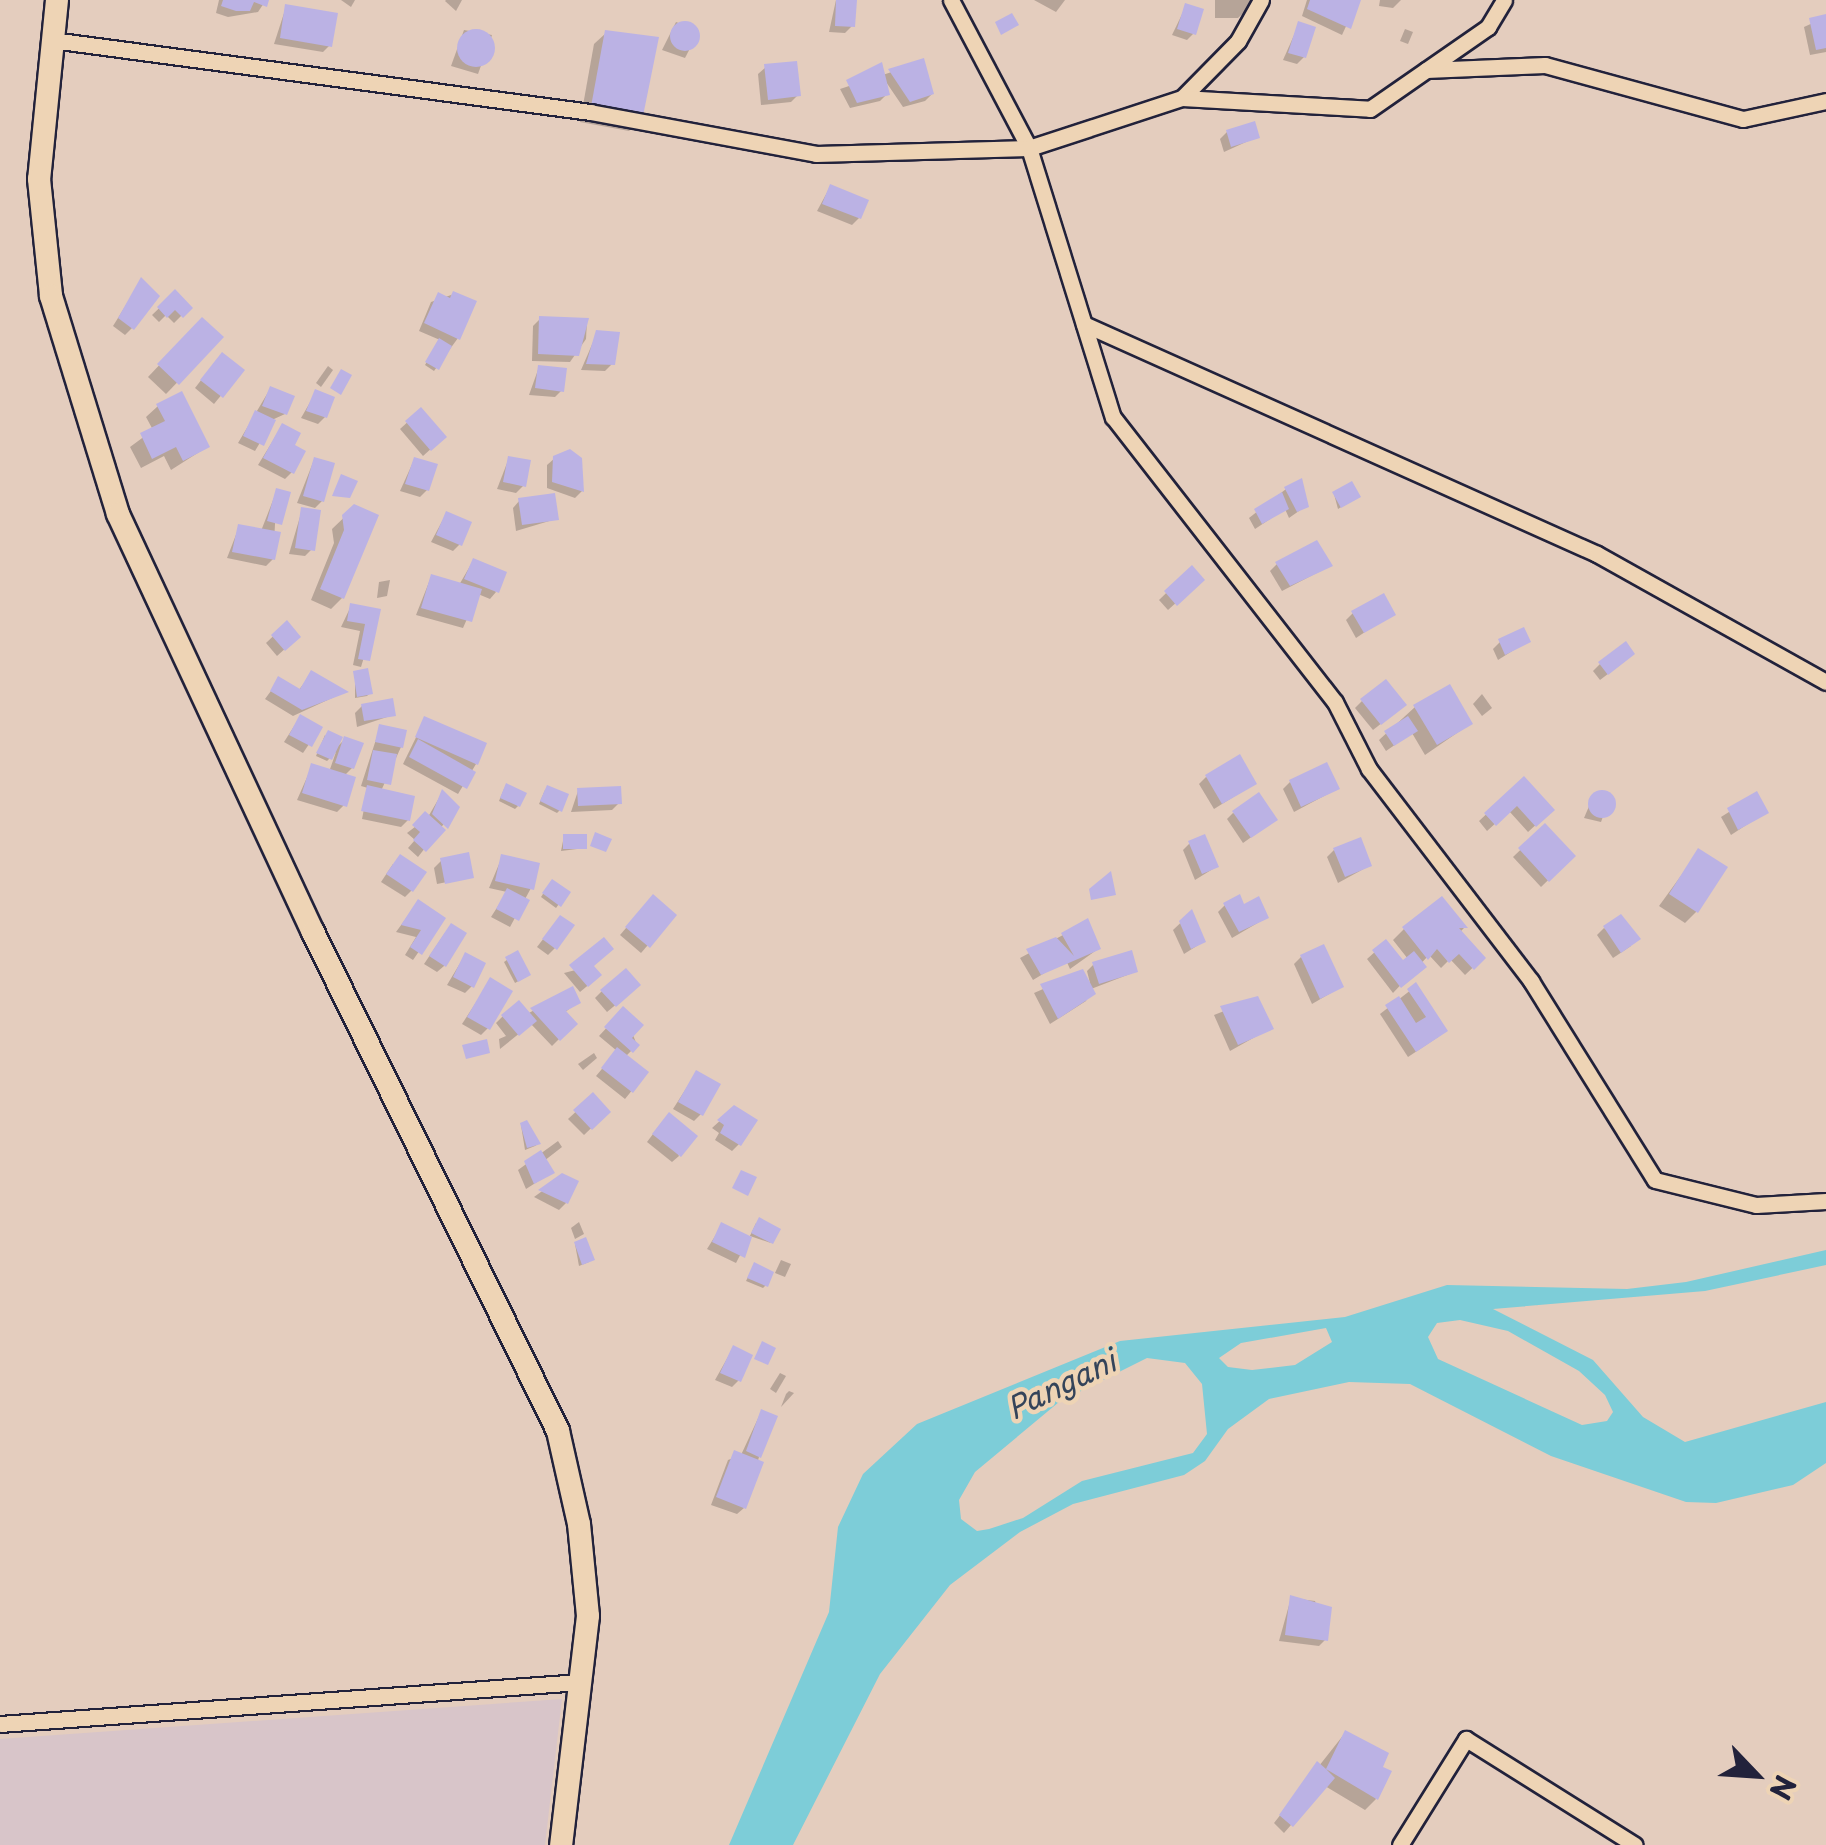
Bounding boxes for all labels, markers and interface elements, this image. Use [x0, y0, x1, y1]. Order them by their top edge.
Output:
water label: Pangani [1001, 1342, 1121, 1426]
north arrow [1706, 1725, 1806, 1825]
text: N [1759, 1769, 1808, 1807]

